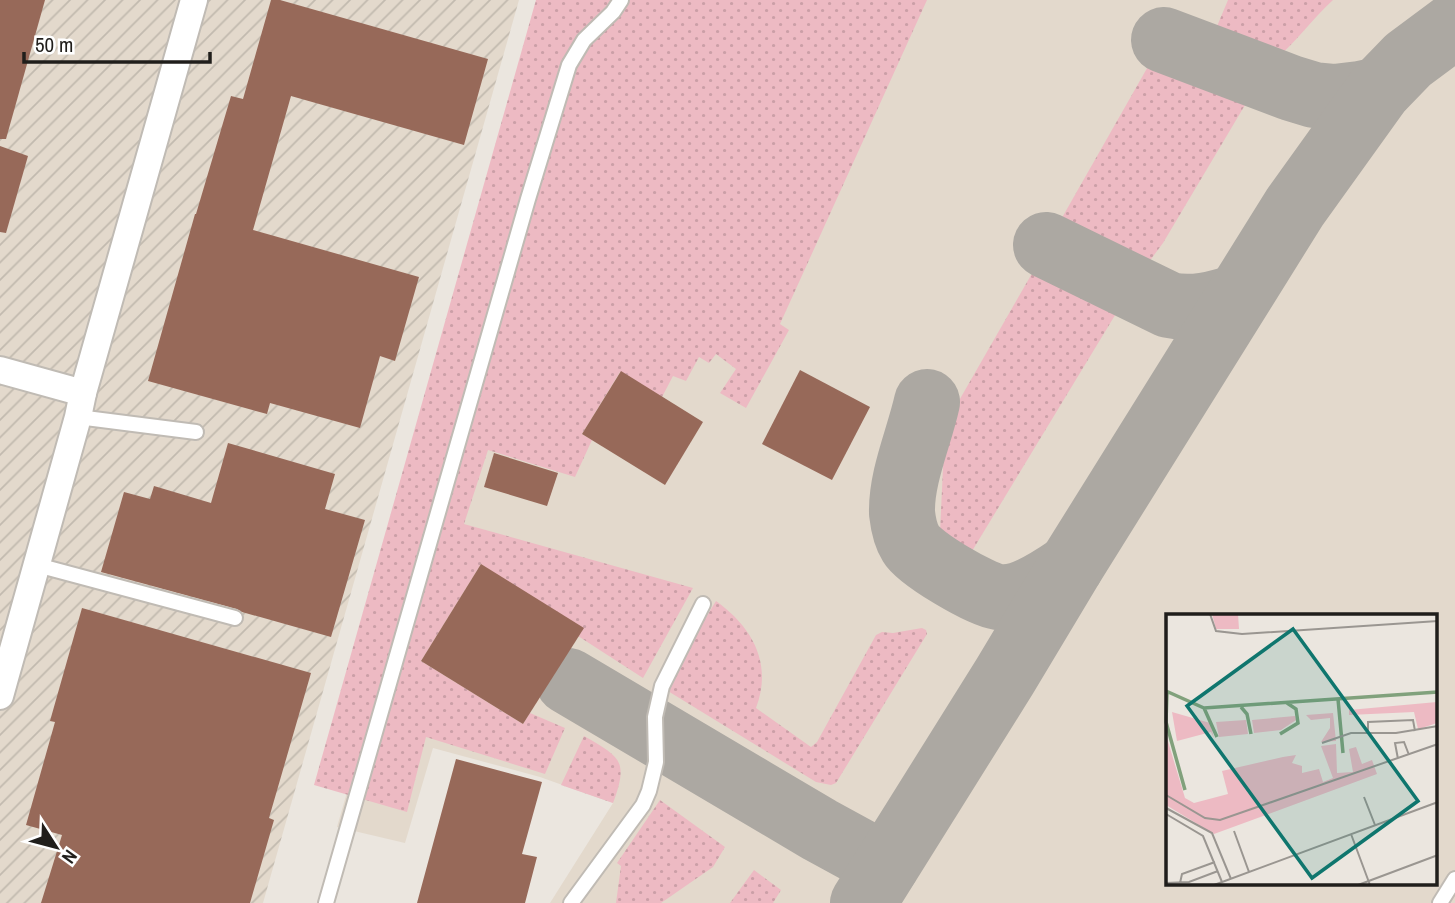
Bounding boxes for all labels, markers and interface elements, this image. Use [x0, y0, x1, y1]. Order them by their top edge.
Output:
scale bar [24, 21, 210, 65]
text: 50 m [35, 30, 73, 59]
inset map [1166, 614, 1438, 886]
north arrow [21, 812, 91, 882]
text: N [56, 845, 84, 869]

